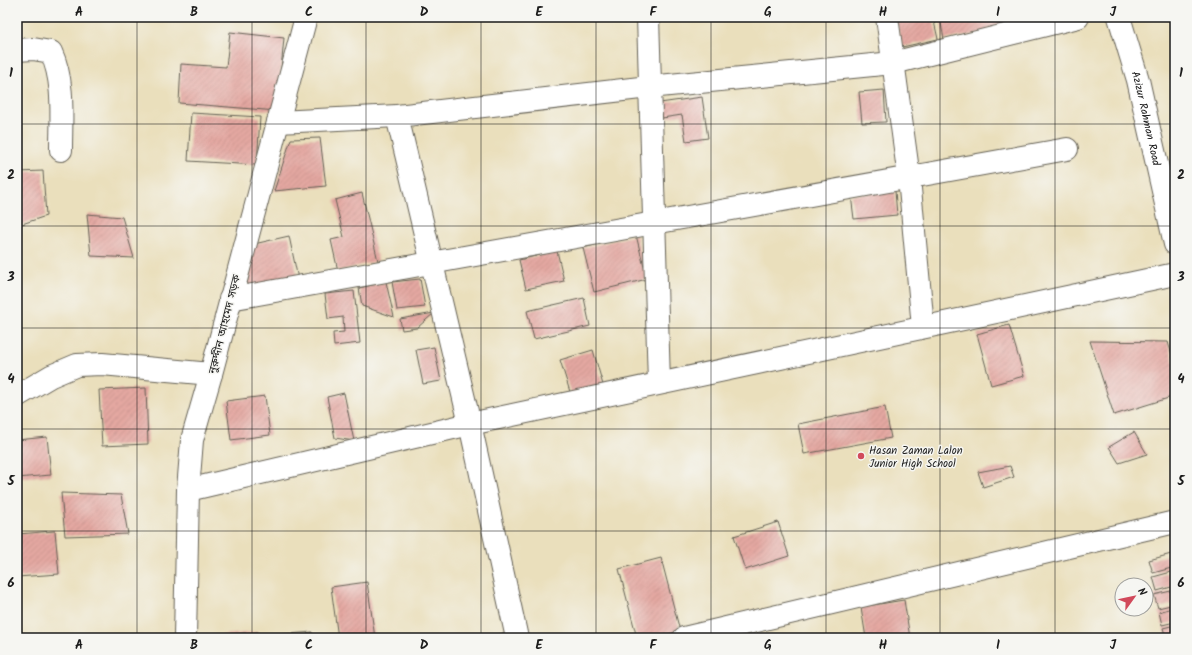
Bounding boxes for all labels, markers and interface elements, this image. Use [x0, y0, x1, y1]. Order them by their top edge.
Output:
text: A [75, 2, 83, 23]
text: B [190, 2, 198, 23]
text: C [305, 2, 313, 23]
text: D [420, 2, 429, 23]
text: E [535, 2, 543, 23]
text: F [649, 2, 657, 23]
text: G [764, 2, 772, 23]
text: H [879, 2, 888, 23]
text: I [996, 2, 1000, 23]
text: J [1110, 2, 1117, 23]
text: 1 [9, 63, 13, 84]
text: 1 [1179, 63, 1183, 84]
street label: Azizur Rahman Road [1126, 69, 1165, 168]
text: 2 [7, 165, 15, 186]
text: 2 [1177, 165, 1185, 186]
text: 3 [6, 267, 15, 288]
text: 3 [1176, 267, 1185, 288]
street label: নুরুদ্দীন আহমেদ সড়ক [204, 273, 246, 377]
text: 4 [7, 369, 15, 390]
text: 4 [1177, 369, 1185, 390]
place label: Hasan Zaman Lalon Junior High School [869, 442, 963, 473]
marker: Hasan Zaman Lalon Junior High School [856, 451, 866, 461]
text: 5 [7, 471, 16, 492]
text: 5 [1177, 471, 1186, 492]
text: 6 [7, 573, 15, 594]
text: 6 [1177, 573, 1185, 594]
north arrow [1114, 577, 1154, 617]
text: N [1132, 584, 1151, 600]
text: A [75, 635, 83, 655]
text: B [190, 635, 198, 655]
text: C [305, 635, 313, 655]
text: D [420, 635, 429, 655]
text: E [535, 635, 543, 655]
text: F [649, 635, 657, 655]
text: G [764, 635, 772, 655]
text: H [879, 635, 888, 655]
text: I [996, 635, 1000, 655]
text: J [1110, 635, 1117, 655]

